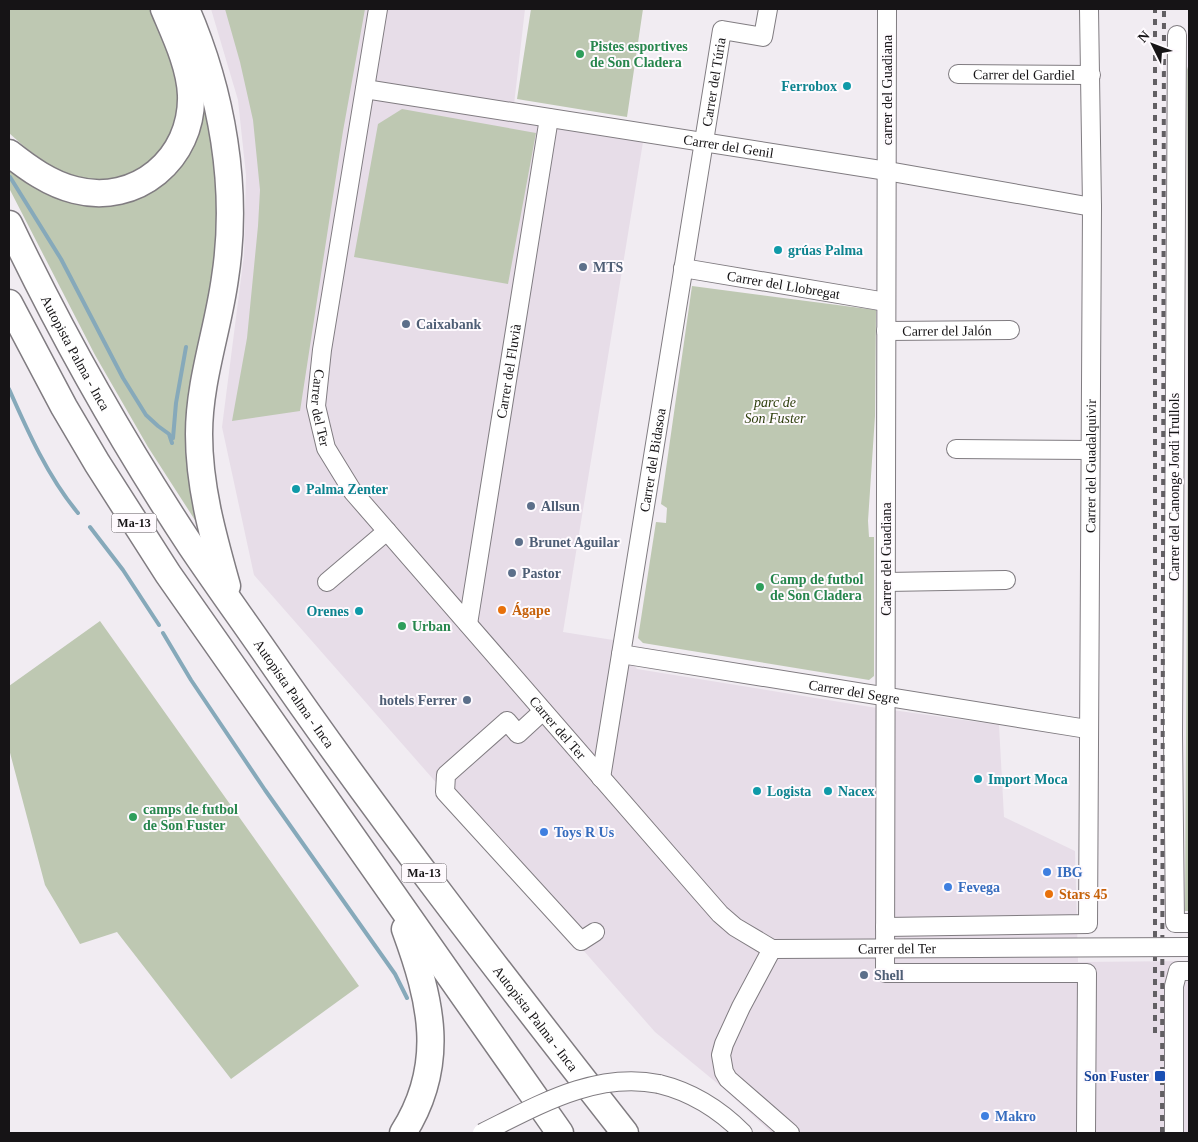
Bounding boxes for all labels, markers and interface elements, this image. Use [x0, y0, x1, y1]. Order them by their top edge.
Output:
north arrow [1128, 20, 1178, 70]
text: N [1135, 28, 1153, 45]
street label: carrer del Guadiana [880, 34, 895, 145]
street label: Carrer del Túria [699, 36, 728, 128]
place label: Pistes esportives de Son Cladera [590, 39, 688, 70]
marker: Pistes esportives de Son Cladera [574, 48, 586, 60]
street label: Carrer del Gardiel [973, 67, 1075, 82]
place label: Ferrobox [781, 79, 837, 94]
marker: Ferrobox [841, 80, 853, 92]
street label: Carrer del Genil [682, 132, 775, 161]
place label: grúas Palma [788, 243, 863, 258]
marker: grúas Palma [772, 244, 784, 256]
place label: MTS [593, 260, 624, 275]
marker: MTS [577, 261, 589, 273]
street label: Carrer del Llobregat [726, 268, 841, 302]
street label: Autopista Palma - Inca [38, 293, 113, 414]
place label: Caixabank [416, 317, 482, 332]
marker: Caixabank [400, 318, 412, 330]
street label: Carrer del Fluvià [493, 322, 524, 420]
street label: Carrer del Jalón [902, 323, 992, 338]
street label: Carrer del Ter [308, 368, 333, 448]
street label: Carrer del Canonge Jordi Trullols [1167, 393, 1182, 581]
park label: parc de Son Fuster [744, 395, 806, 426]
street label: Carrer del Guadalquivir [1083, 399, 1098, 533]
street label: Carrer del Bidasoa [637, 406, 668, 513]
place label: Palma Zenter [306, 482, 388, 497]
marker: Palma Zenter [290, 483, 302, 495]
place label: Allsun [541, 499, 580, 514]
marker: Allsun [525, 500, 537, 512]
street label: Carrer del Guadiana [879, 501, 894, 616]
road number: Ma-13 [112, 514, 156, 532]
place label: Brunet Aguilar [529, 535, 620, 550]
marker: Brunet Aguilar [513, 536, 525, 548]
place label: Pastor [522, 566, 561, 581]
marker: Pastor [506, 567, 518, 579]
place label: Camp de futbol de Son Cladera [770, 572, 863, 603]
marker: Camp de futbol de Son Cladera [754, 581, 766, 593]
place label: Ágape [512, 602, 550, 618]
place label: Orenes [306, 604, 350, 619]
marker: Ágape [496, 604, 508, 616]
marker: Orenes [353, 605, 365, 617]
place label: Urban [412, 619, 451, 634]
marker: Urban [396, 620, 408, 632]
street label: Autopista Palma - Inca [251, 636, 338, 751]
street label: Carrer del Segre [807, 677, 901, 706]
place label: hotels Ferrer [379, 693, 457, 708]
street label: Carrer del Ter [527, 693, 589, 762]
marker: hotels Ferrer [461, 694, 473, 706]
place label: Import Moca [988, 772, 1068, 787]
marker: Import Moca [972, 773, 984, 785]
place label: Logista [767, 784, 811, 799]
place label: Nacex [838, 784, 875, 799]
marker: Logista [751, 785, 763, 797]
marker: Nacex [822, 785, 834, 797]
place label: camps de futbol de Son Fuster [143, 802, 238, 833]
marker: camps de futbol de Son Fuster [127, 811, 139, 823]
place label: Toys R Us [554, 825, 615, 840]
marker: Toys R Us [538, 826, 550, 838]
road number: Ma-13 [402, 864, 446, 882]
place label: IBG [1057, 865, 1083, 880]
marker: IBG [1041, 866, 1053, 878]
place label: Fevega [958, 880, 1000, 895]
marker: Fevega [942, 881, 954, 893]
place label: Stars 45 [1059, 887, 1108, 902]
marker: Stars 45 [1043, 888, 1055, 900]
street label: Carrer del Ter [858, 941, 937, 956]
street label: Autopista Palma - Inca [490, 963, 582, 1074]
place label: Shell [874, 968, 904, 983]
marker: Shell [858, 969, 870, 981]
place label: Son Fuster [1084, 1069, 1149, 1084]
marker: Son Fuster [1153, 1069, 1167, 1083]
place label: Makro [995, 1109, 1036, 1124]
marker: Makro [979, 1110, 991, 1122]

